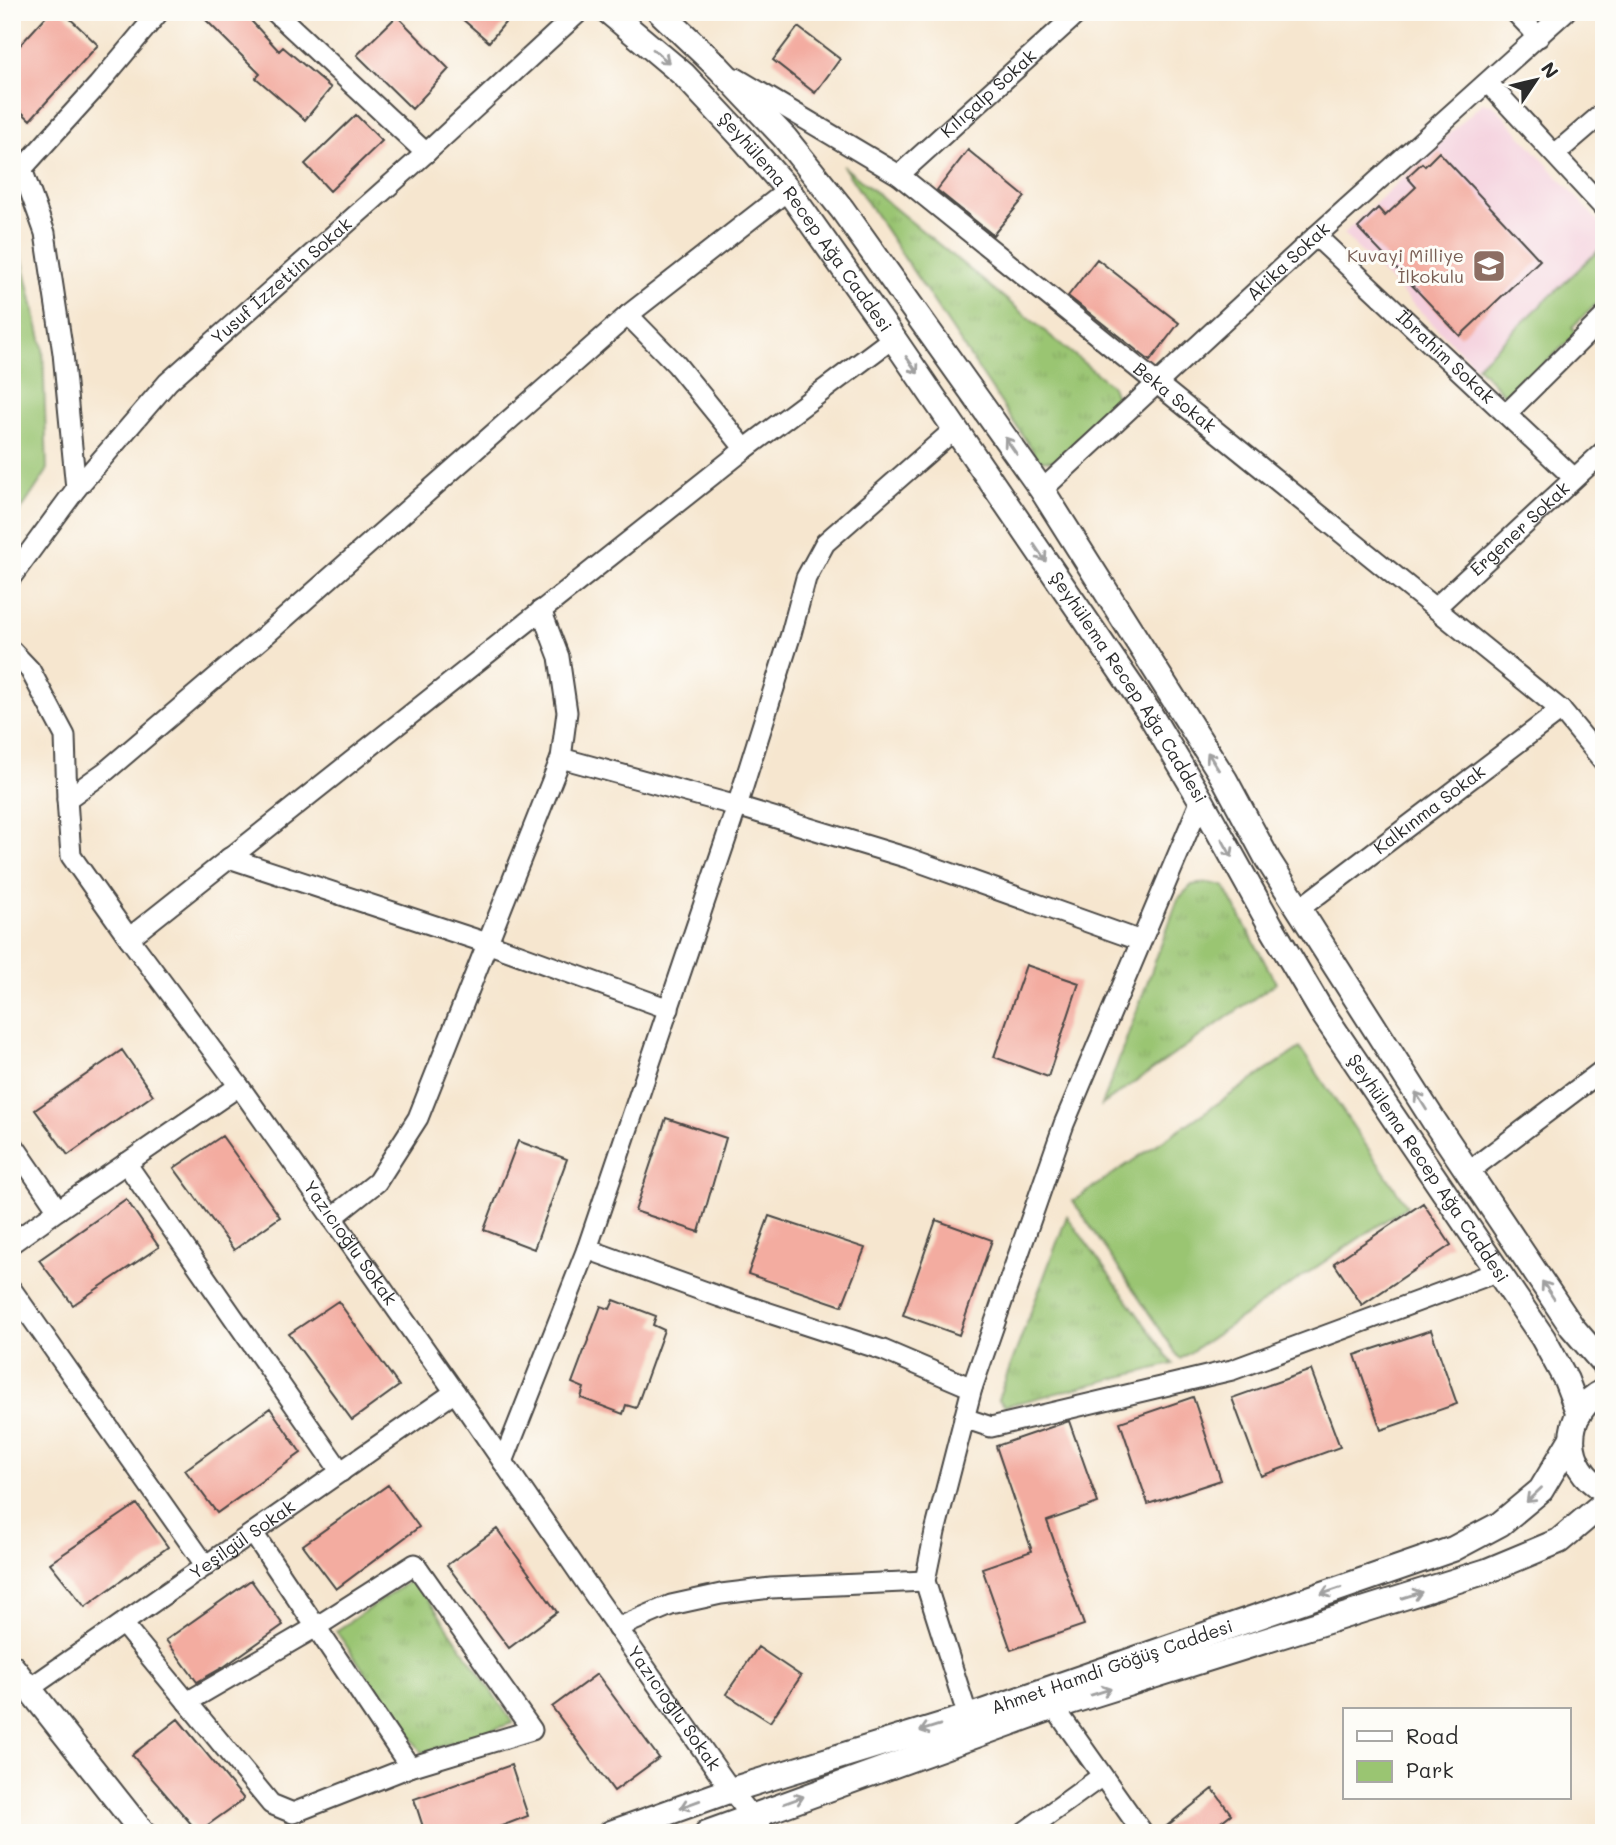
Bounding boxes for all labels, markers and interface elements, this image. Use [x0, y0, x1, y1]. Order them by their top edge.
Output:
street label: Kılıçalp Sokak [935, 43, 1041, 143]
north arrow [1500, 46, 1570, 116]
one-way arrow [652, 48, 670, 64]
text: N [1536, 57, 1565, 83]
street label: Şeyhülema Recep Ağa Caddesi [714, 107, 898, 336]
street label: Yusuf İzzettin Sokak [205, 212, 356, 349]
street label: Akika Sokak [1241, 216, 1335, 305]
place label: Kuvayi Milliye İlkokulu [1347, 243, 1464, 288]
school or university icon: Kuvayi Milliye İlkokulu [1470, 247, 1508, 285]
street label: İbrahim Sokak [1391, 304, 1500, 408]
one-way arrow [905, 355, 919, 374]
street label: Beka Sokak [1129, 356, 1222, 438]
one-way arrow [1003, 437, 1018, 456]
street label: Ergener Sokak [1464, 476, 1574, 581]
one-way arrow [1033, 542, 1047, 562]
street label: Şeyhülema Recep Ağa Caddesi [1045, 567, 1213, 807]
one-way arrow [1206, 751, 1220, 771]
street label: Kalkınma Sokak [1368, 759, 1490, 859]
one-way arrow [1221, 837, 1234, 858]
street label: Şeyhülema Recep Ağa Caddesi [1343, 1049, 1515, 1287]
one-way arrow [1414, 1092, 1429, 1111]
street label: Yazıcıoğlu Sokak [298, 1175, 403, 1310]
one-way arrow [1540, 1281, 1555, 1300]
one-way arrow [1526, 1486, 1543, 1503]
street label: Yeşilgül Sokak [184, 1494, 300, 1584]
one-way arrow [1320, 1586, 1342, 1598]
one-way arrow [1401, 1588, 1423, 1601]
street label: Ahmet Hamdi Göğüş Caddesi [988, 1613, 1236, 1719]
street label: Yazıcıoğlu Sokak [622, 1640, 727, 1775]
one-way arrow [1090, 1685, 1112, 1698]
legend [1343, 1708, 1570, 1800]
text: Road [1406, 1722, 1458, 1749]
one-way arrow [920, 1723, 942, 1736]
text: Park [1406, 1756, 1454, 1783]
one-way arrow [783, 1793, 805, 1806]
one-way arrow [680, 1799, 702, 1811]

